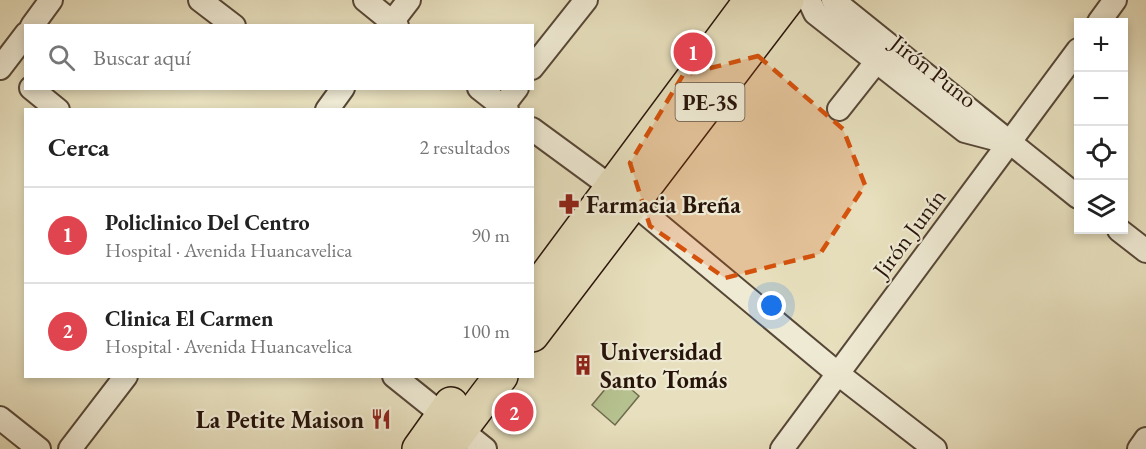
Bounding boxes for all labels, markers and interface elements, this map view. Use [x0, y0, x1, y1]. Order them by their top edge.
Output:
map controls [1074, 18, 1128, 234]
button: + [1074, 18, 1128, 72]
search box [24, 24, 534, 90]
street label: Jirón Puno [883, 26, 984, 115]
pin: 1 [674, 29, 712, 74]
icon: search [45, 41, 78, 74]
text: Buscar aquí [93, 43, 191, 72]
button: − [1074, 72, 1128, 126]
road number: PE-3S [676, 83, 744, 121]
button: locate [1074, 126, 1128, 180]
text: Cerca [48, 130, 109, 164]
text: 2 resultados [419, 134, 510, 160]
button: layers [1074, 180, 1128, 234]
street label: Jirón Junín [864, 182, 953, 285]
place label: Farmacia Breña [586, 189, 741, 220]
pharmacy icon: Farmacia Breña [557, 192, 581, 216]
text: Policlinico Del Centro [105, 208, 310, 237]
text: 1 [62, 222, 73, 248]
text: 90 m [471, 222, 510, 248]
text: Hospital · Avenida Huancavelica [105, 237, 352, 263]
your location [757, 291, 786, 320]
text: Clinica El Carmen [105, 304, 273, 333]
text: 2 [62, 318, 73, 344]
text: 100 m [462, 318, 510, 344]
text: Hospital · Avenida Huancavelica [105, 333, 352, 359]
place label: Universidad Santo Tomás [600, 336, 727, 395]
building icon: Universidad Santo Tomás [571, 353, 595, 377]
pin: 2 [494, 390, 534, 434]
place label: La Petite Maison [196, 404, 364, 435]
restaurant icon: La Petite Maison [369, 407, 393, 431]

